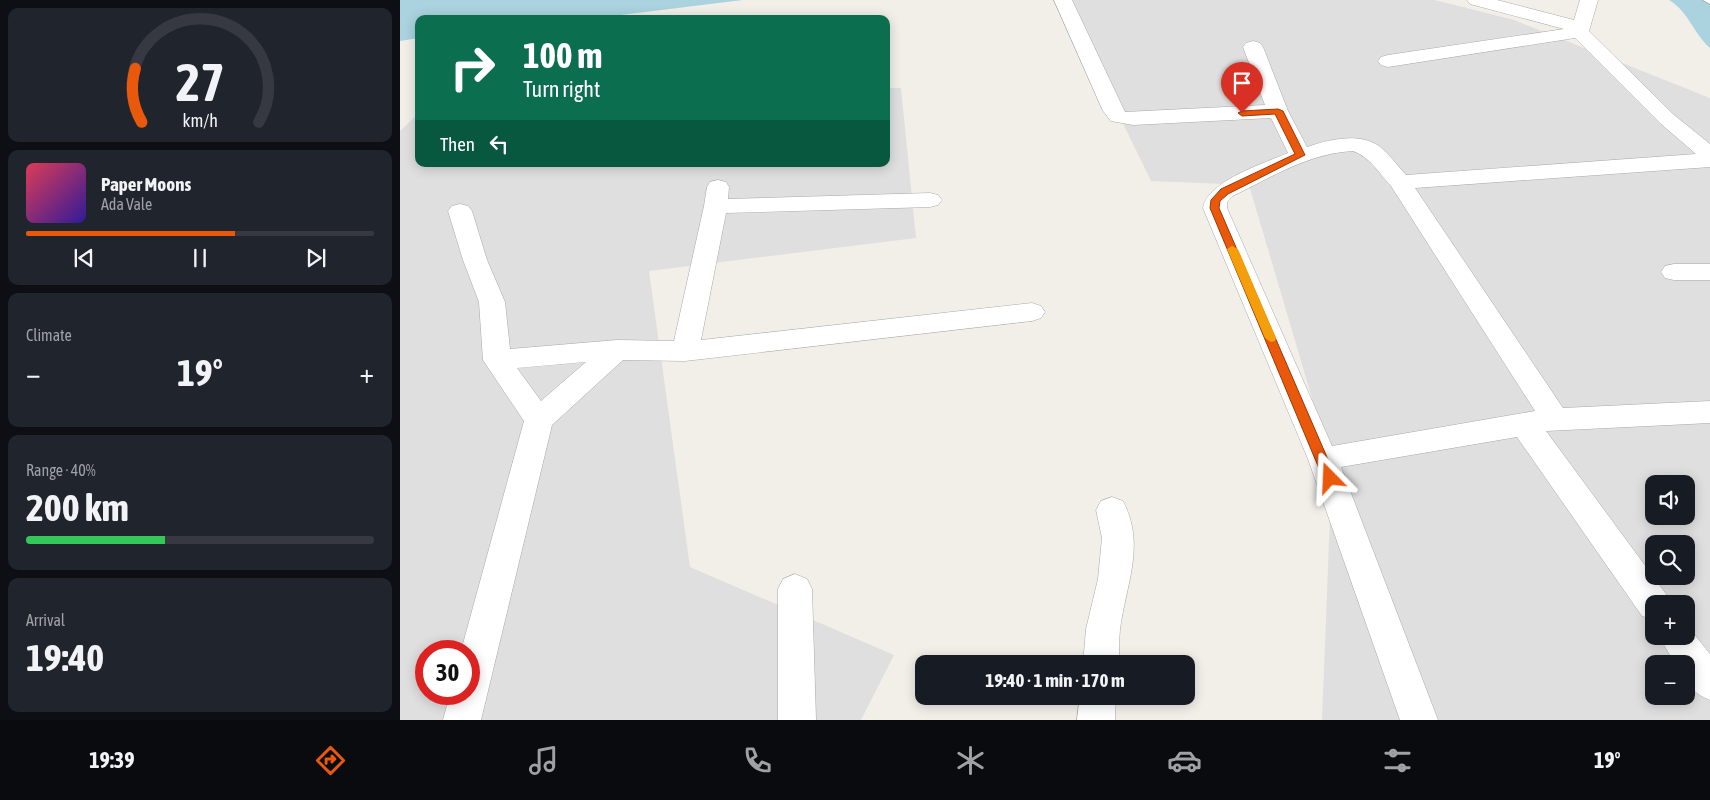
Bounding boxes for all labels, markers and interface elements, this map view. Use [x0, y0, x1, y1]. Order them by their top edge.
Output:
icon: right [440, 35, 505, 100]
text: 100 m [523, 35, 602, 75]
text: 27 [176, 52, 224, 112]
pin [1221, 62, 1263, 113]
icon: arrive [1228, 69, 1256, 97]
text: Turn right [523, 76, 600, 102]
text: km/h [182, 110, 218, 131]
icon: left [485, 130, 513, 158]
text: Then [440, 133, 475, 155]
text: Paper Moons [101, 173, 191, 195]
text: Ada Vale [101, 195, 152, 213]
icon: previous [70, 244, 98, 272]
icon: pause [186, 244, 214, 272]
icon: next [302, 244, 330, 272]
text: Climate [26, 326, 72, 344]
text: 19° [177, 351, 223, 394]
text: − [26, 357, 41, 389]
text: + [359, 357, 374, 389]
position arrow [1303, 451, 1355, 503]
text: Range · 40% [26, 461, 96, 479]
map controls [1645, 475, 1695, 705]
button: sound [1645, 475, 1695, 525]
text: 200 km [26, 486, 129, 529]
button: search [1645, 535, 1695, 585]
button: + [1645, 595, 1695, 645]
text: Arrival [26, 611, 65, 629]
text: 19:40 [26, 636, 104, 679]
speed limit sign: 30 [415, 640, 480, 705]
button: − [1645, 655, 1695, 705]
text: 19:40 · 1 min · 170 m [985, 669, 1125, 691]
icon: directions [313, 743, 348, 778]
icon: music [526, 743, 561, 778]
icon: phone [740, 743, 775, 778]
icon: climate [953, 743, 988, 778]
icon: car [1167, 743, 1202, 778]
icon: filters [1380, 743, 1415, 778]
text: 19:39 [89, 747, 135, 773]
text: 19° [1594, 747, 1621, 773]

